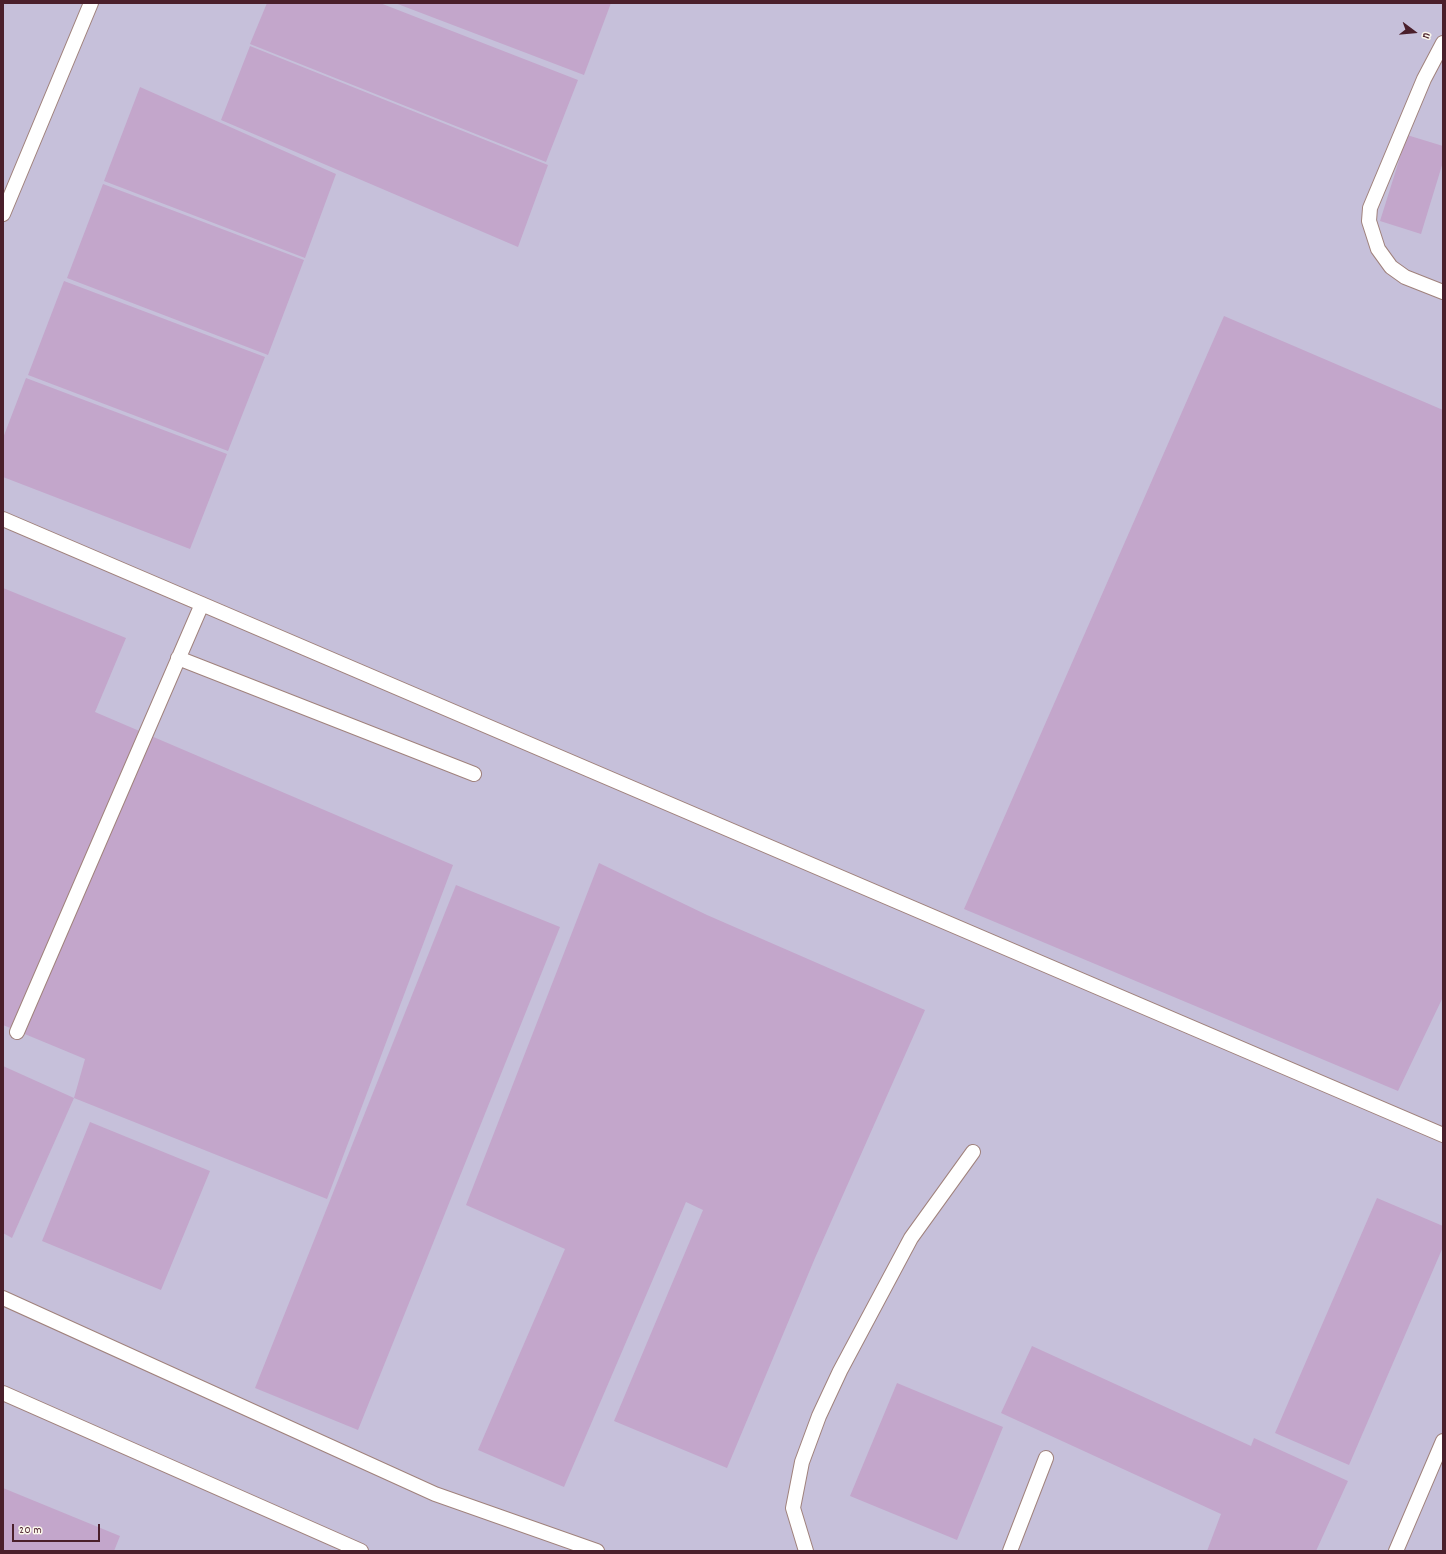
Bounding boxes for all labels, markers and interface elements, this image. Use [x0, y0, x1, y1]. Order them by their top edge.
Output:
north arrow [1394, 12, 1434, 52]
text: U [1417, 31, 1434, 40]
scale bar [14, 1516, 102, 1542]
text: 20 m [19, 1522, 42, 1539]

